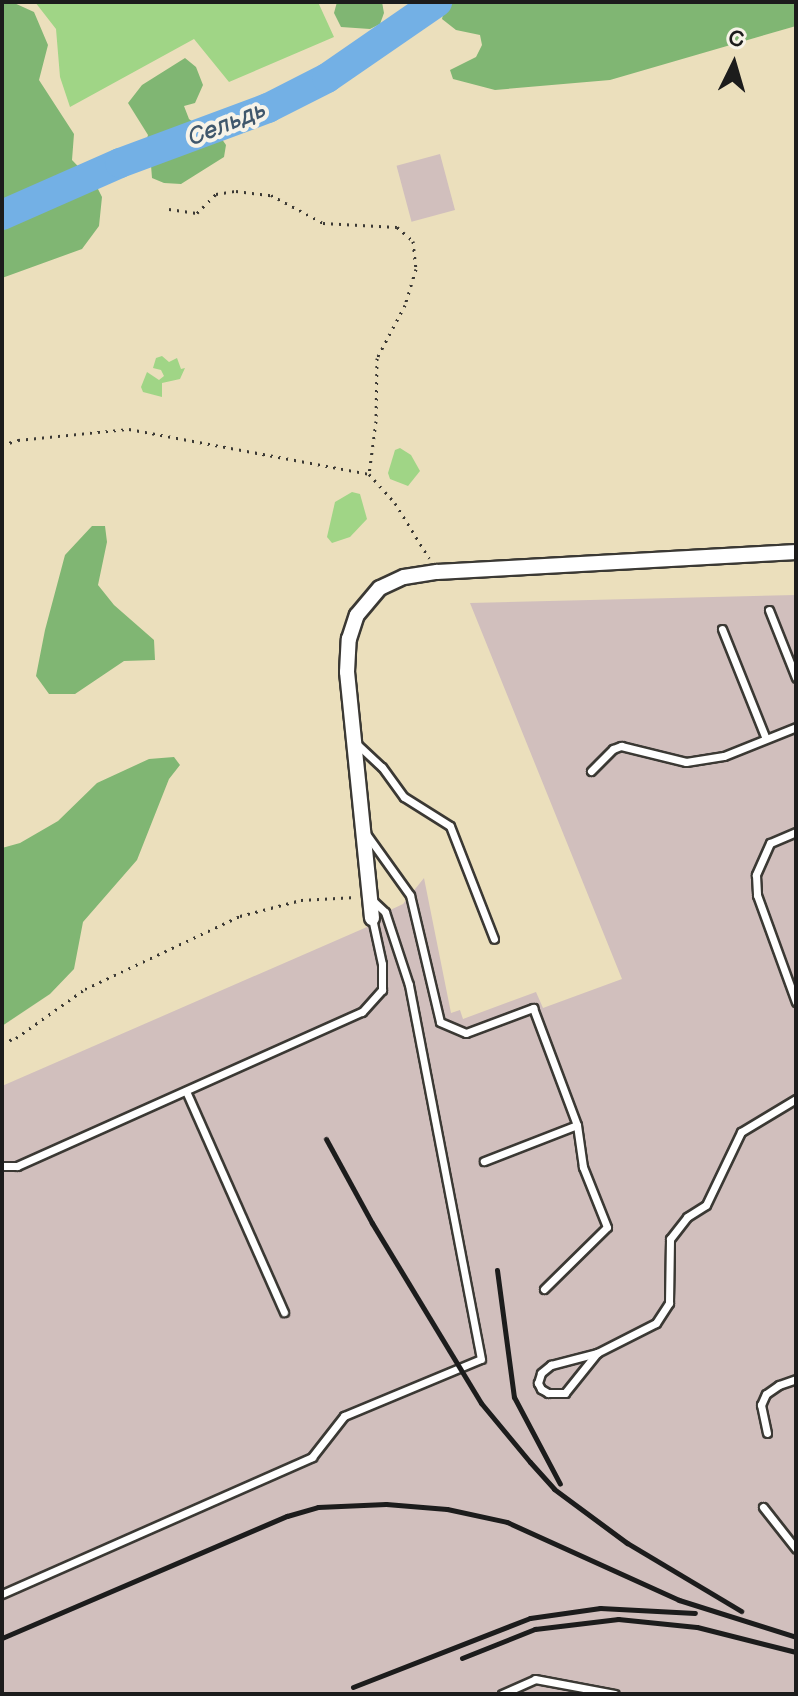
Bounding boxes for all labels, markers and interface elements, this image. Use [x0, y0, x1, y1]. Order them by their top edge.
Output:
north arrow [694, 24, 774, 104]
text: С [727, 25, 745, 54]
water label: Сельдь [184, 95, 270, 153]

